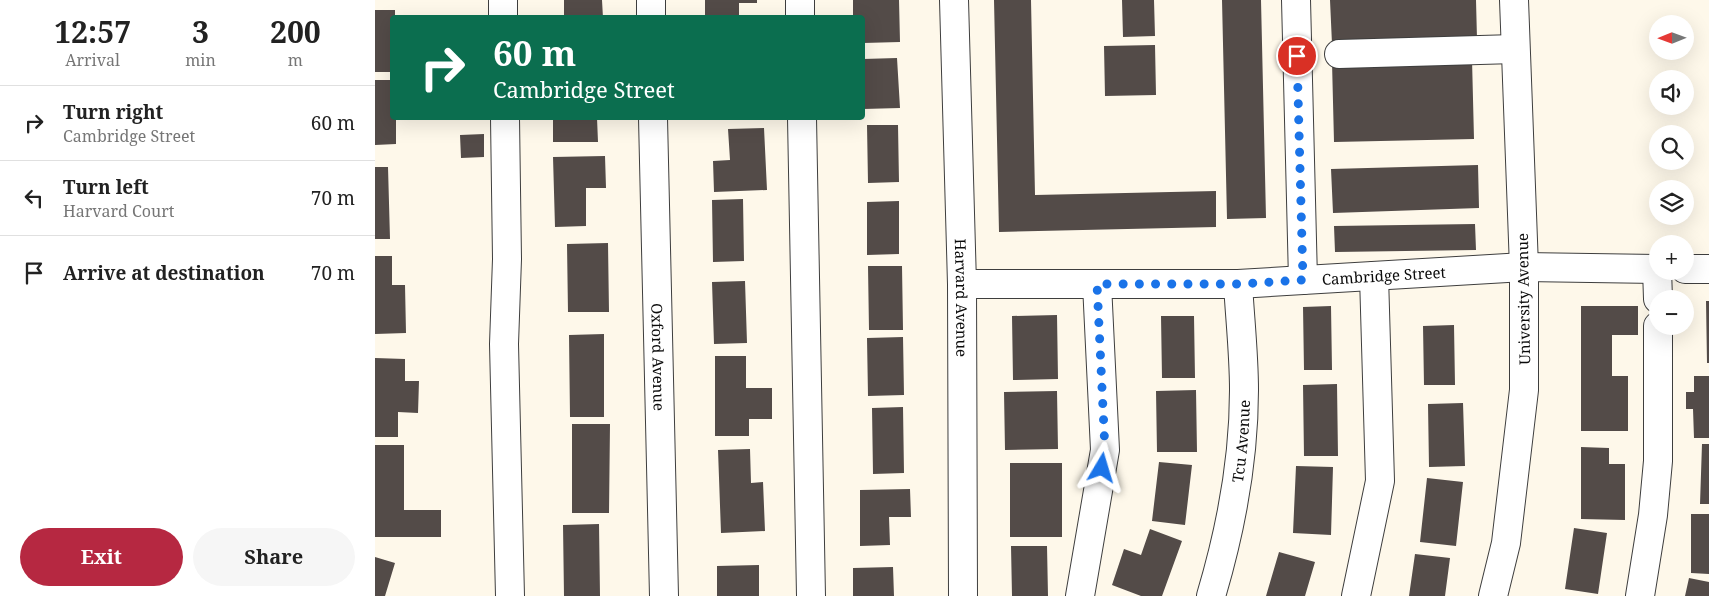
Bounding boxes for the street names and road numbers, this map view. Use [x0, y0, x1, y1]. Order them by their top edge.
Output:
street label: University Avenue [1512, 233, 1534, 365]
street label: Harvard Avenue [951, 238, 972, 357]
street label: Cambridge Street [1321, 262, 1446, 289]
street label: Oxford Avenue [647, 303, 670, 411]
street label: Tcu Avenue [1227, 400, 1254, 484]

